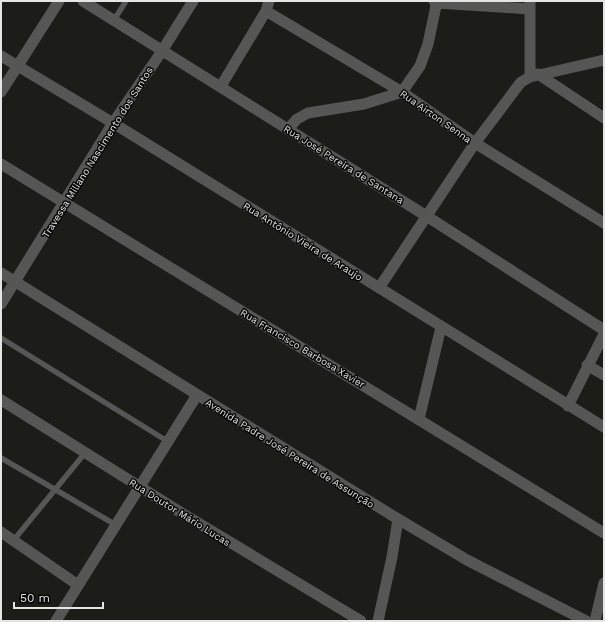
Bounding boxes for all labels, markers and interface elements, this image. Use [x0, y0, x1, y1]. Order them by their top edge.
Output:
street label: Travessa Miliano Nascimento dos Santos [40, 65, 155, 240]
street label: Rua Airton Senna [398, 88, 474, 145]
street label: Rua José Pereira de Santana [282, 123, 406, 206]
street label: Rua Antônio Vieira de Araujo [241, 200, 364, 283]
street label: Rua Francisco Barbosa Xavier [239, 307, 367, 390]
street label: Avenida Padre José Pereira de Assunção [203, 397, 376, 510]
street label: Rua Doutor Mário Lucas [127, 477, 232, 548]
scale bar [14, 584, 103, 610]
text: 50 m [20, 591, 50, 605]

